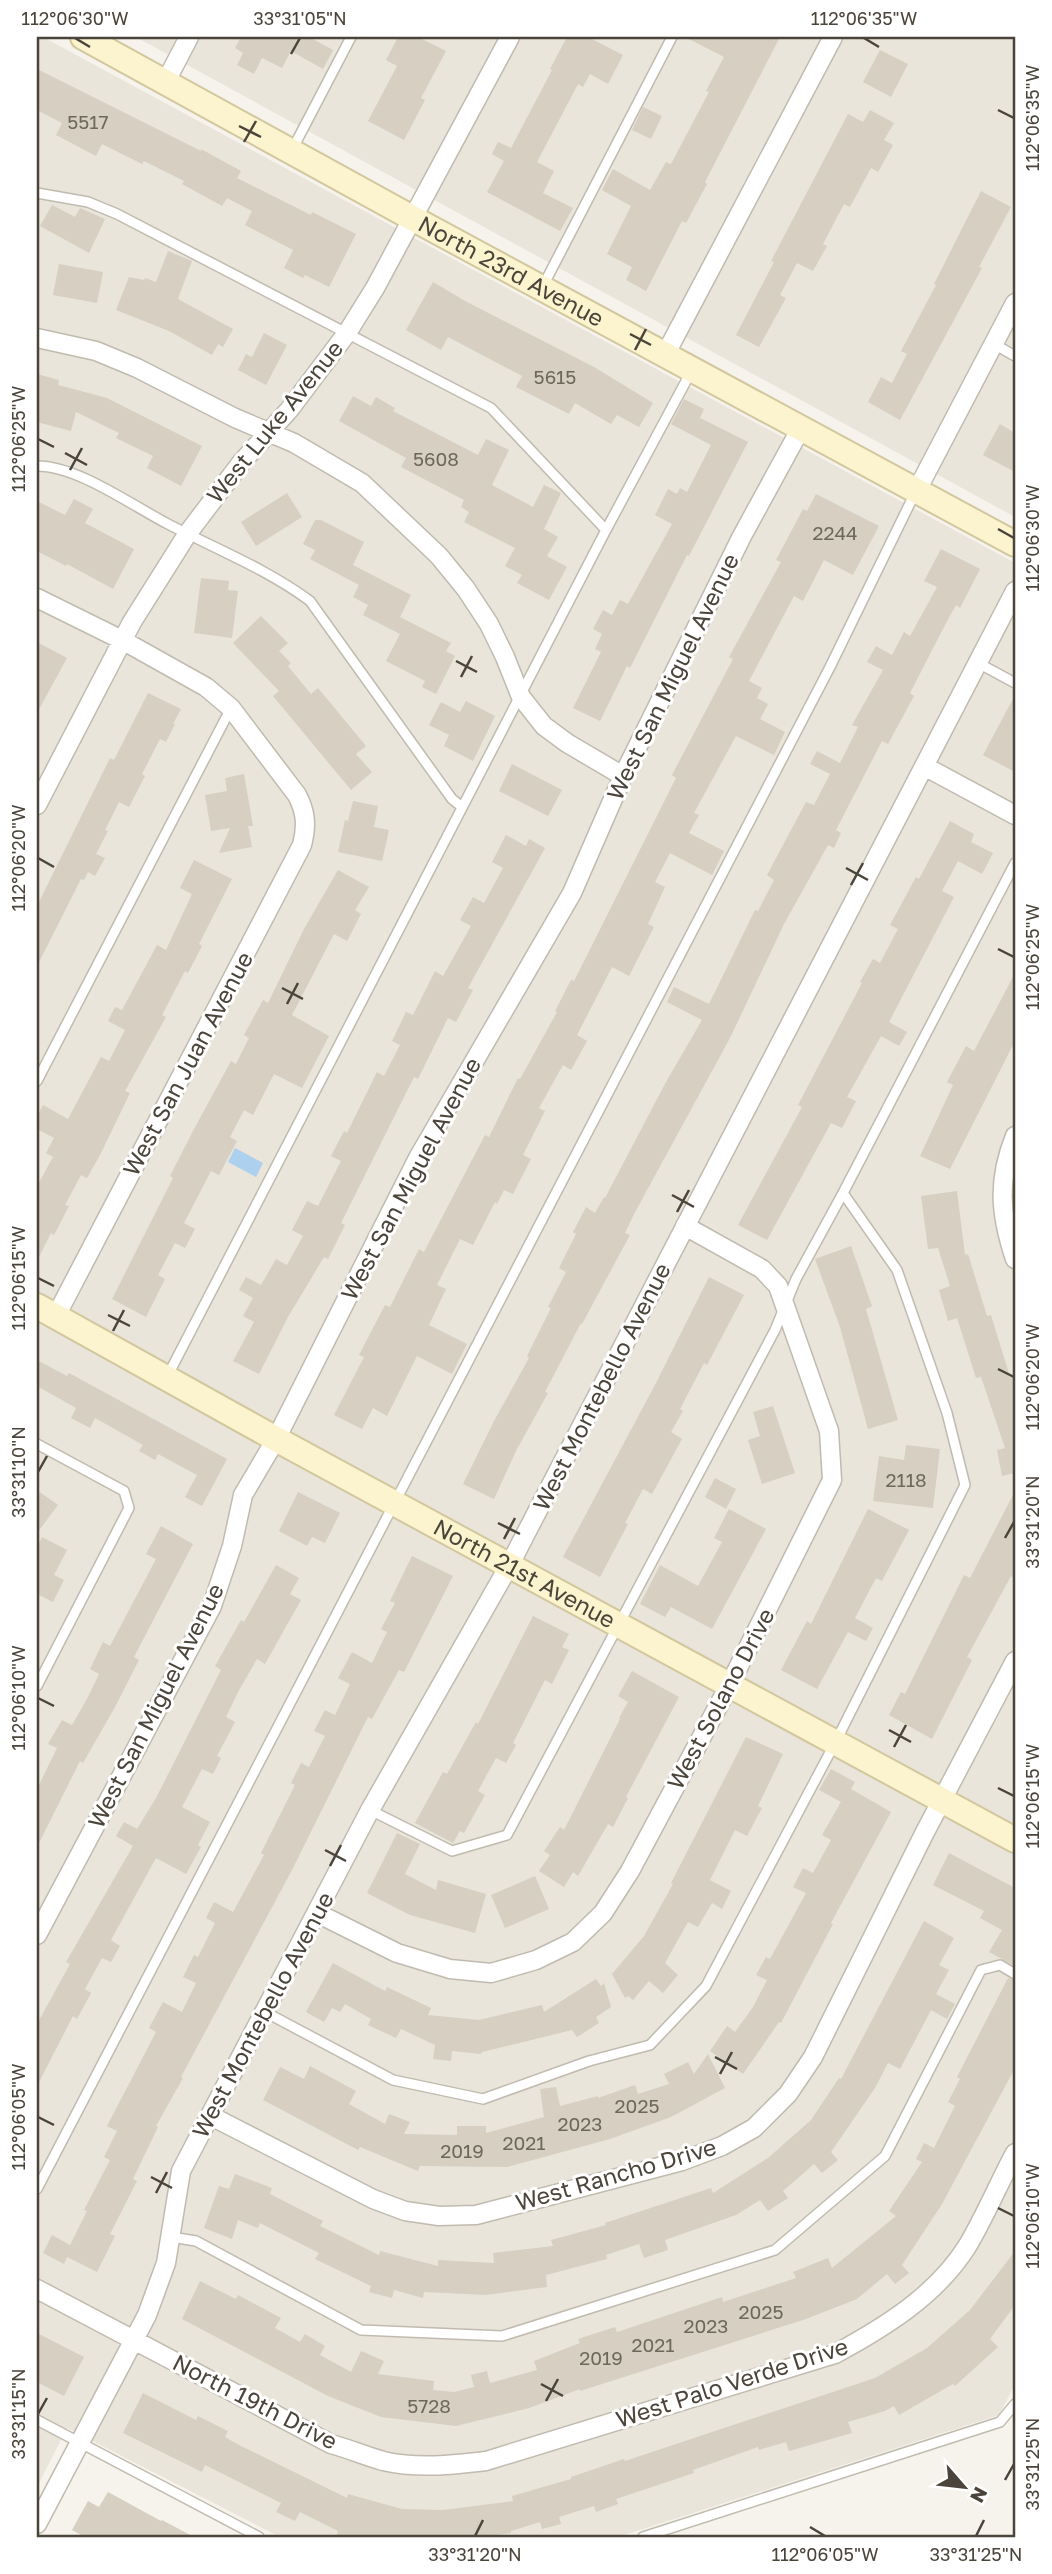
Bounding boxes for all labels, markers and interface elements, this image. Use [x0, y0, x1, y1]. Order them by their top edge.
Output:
text: 112°06'30"W [21, 7, 129, 29]
text: 33°31'05"N [253, 7, 347, 29]
text: 112°06'35"W [811, 7, 917, 29]
text: 112°06'35"W [1021, 65, 1043, 171]
house number: 5517 [67, 110, 109, 133]
street label: North 23rd Avenue [414, 209, 609, 332]
street label: West Luke Avenue [200, 334, 348, 508]
house number: 5615 [534, 365, 576, 388]
text: 112°06'25"W [7, 386, 29, 492]
house number: 5608 [413, 447, 459, 470]
text: 112°06'30"W [1021, 484, 1043, 592]
house number: 2244 [812, 521, 858, 544]
street label: West San Miguel Avenue [600, 549, 744, 804]
text: 112°06'20"W [7, 804, 29, 912]
text: 112°06'25"W [1021, 904, 1043, 1010]
street label: West San Juan Avenue [116, 947, 258, 1180]
street label: West San Miguel Avenue [334, 1052, 486, 1305]
text: 112°06'15"W [7, 1226, 29, 1330]
street label: West Montebello Avenue [526, 1258, 676, 1515]
text: 112°06'20"W [1021, 1323, 1043, 1431]
text: 33°31'10"N [7, 1426, 29, 1518]
house number: 2118 [885, 1468, 927, 1491]
text: 33°31'20"N [1021, 1475, 1043, 1569]
street label: North 21st Avenue [429, 1512, 621, 1633]
street label: West San Miguel Avenue [81, 1579, 229, 1833]
street label: West Solano Drive [661, 1603, 780, 1794]
text: 112°06'10"W [7, 1645, 29, 1751]
text: 112°06'15"W [1021, 1744, 1043, 1848]
street label: West Montebello Avenue [185, 1887, 339, 2142]
text: 112°06'05"W [7, 2063, 29, 2171]
house number: 2025 [615, 2094, 659, 2117]
house number: 2023 [558, 2112, 602, 2135]
house number: 2021 [502, 2131, 546, 2154]
street label: West Rancho Drive [512, 2132, 719, 2216]
house number: 2019 [440, 2139, 484, 2162]
text: 112°06'10"W [1021, 2163, 1043, 2269]
house number: 2025 [739, 2300, 783, 2323]
house number: 2023 [684, 2314, 728, 2337]
street label: West Palo Verde Drive [612, 2331, 851, 2433]
house number: 2021 [631, 2333, 675, 2356]
house number: 2019 [579, 2346, 623, 2369]
street label: North 19th Drive [168, 2348, 342, 2455]
text: 33°31'15"N [7, 2368, 29, 2460]
house number: 5728 [407, 2394, 451, 2417]
text: 33°31'25"N [1021, 2418, 1043, 2510]
north arrow [930, 2452, 1000, 2522]
text: N [966, 2483, 993, 2507]
text: 33°31'20"N [428, 2543, 522, 2565]
text: 112°06'05"W [771, 2543, 879, 2565]
text: 33°31'25"N [930, 2543, 1022, 2565]

